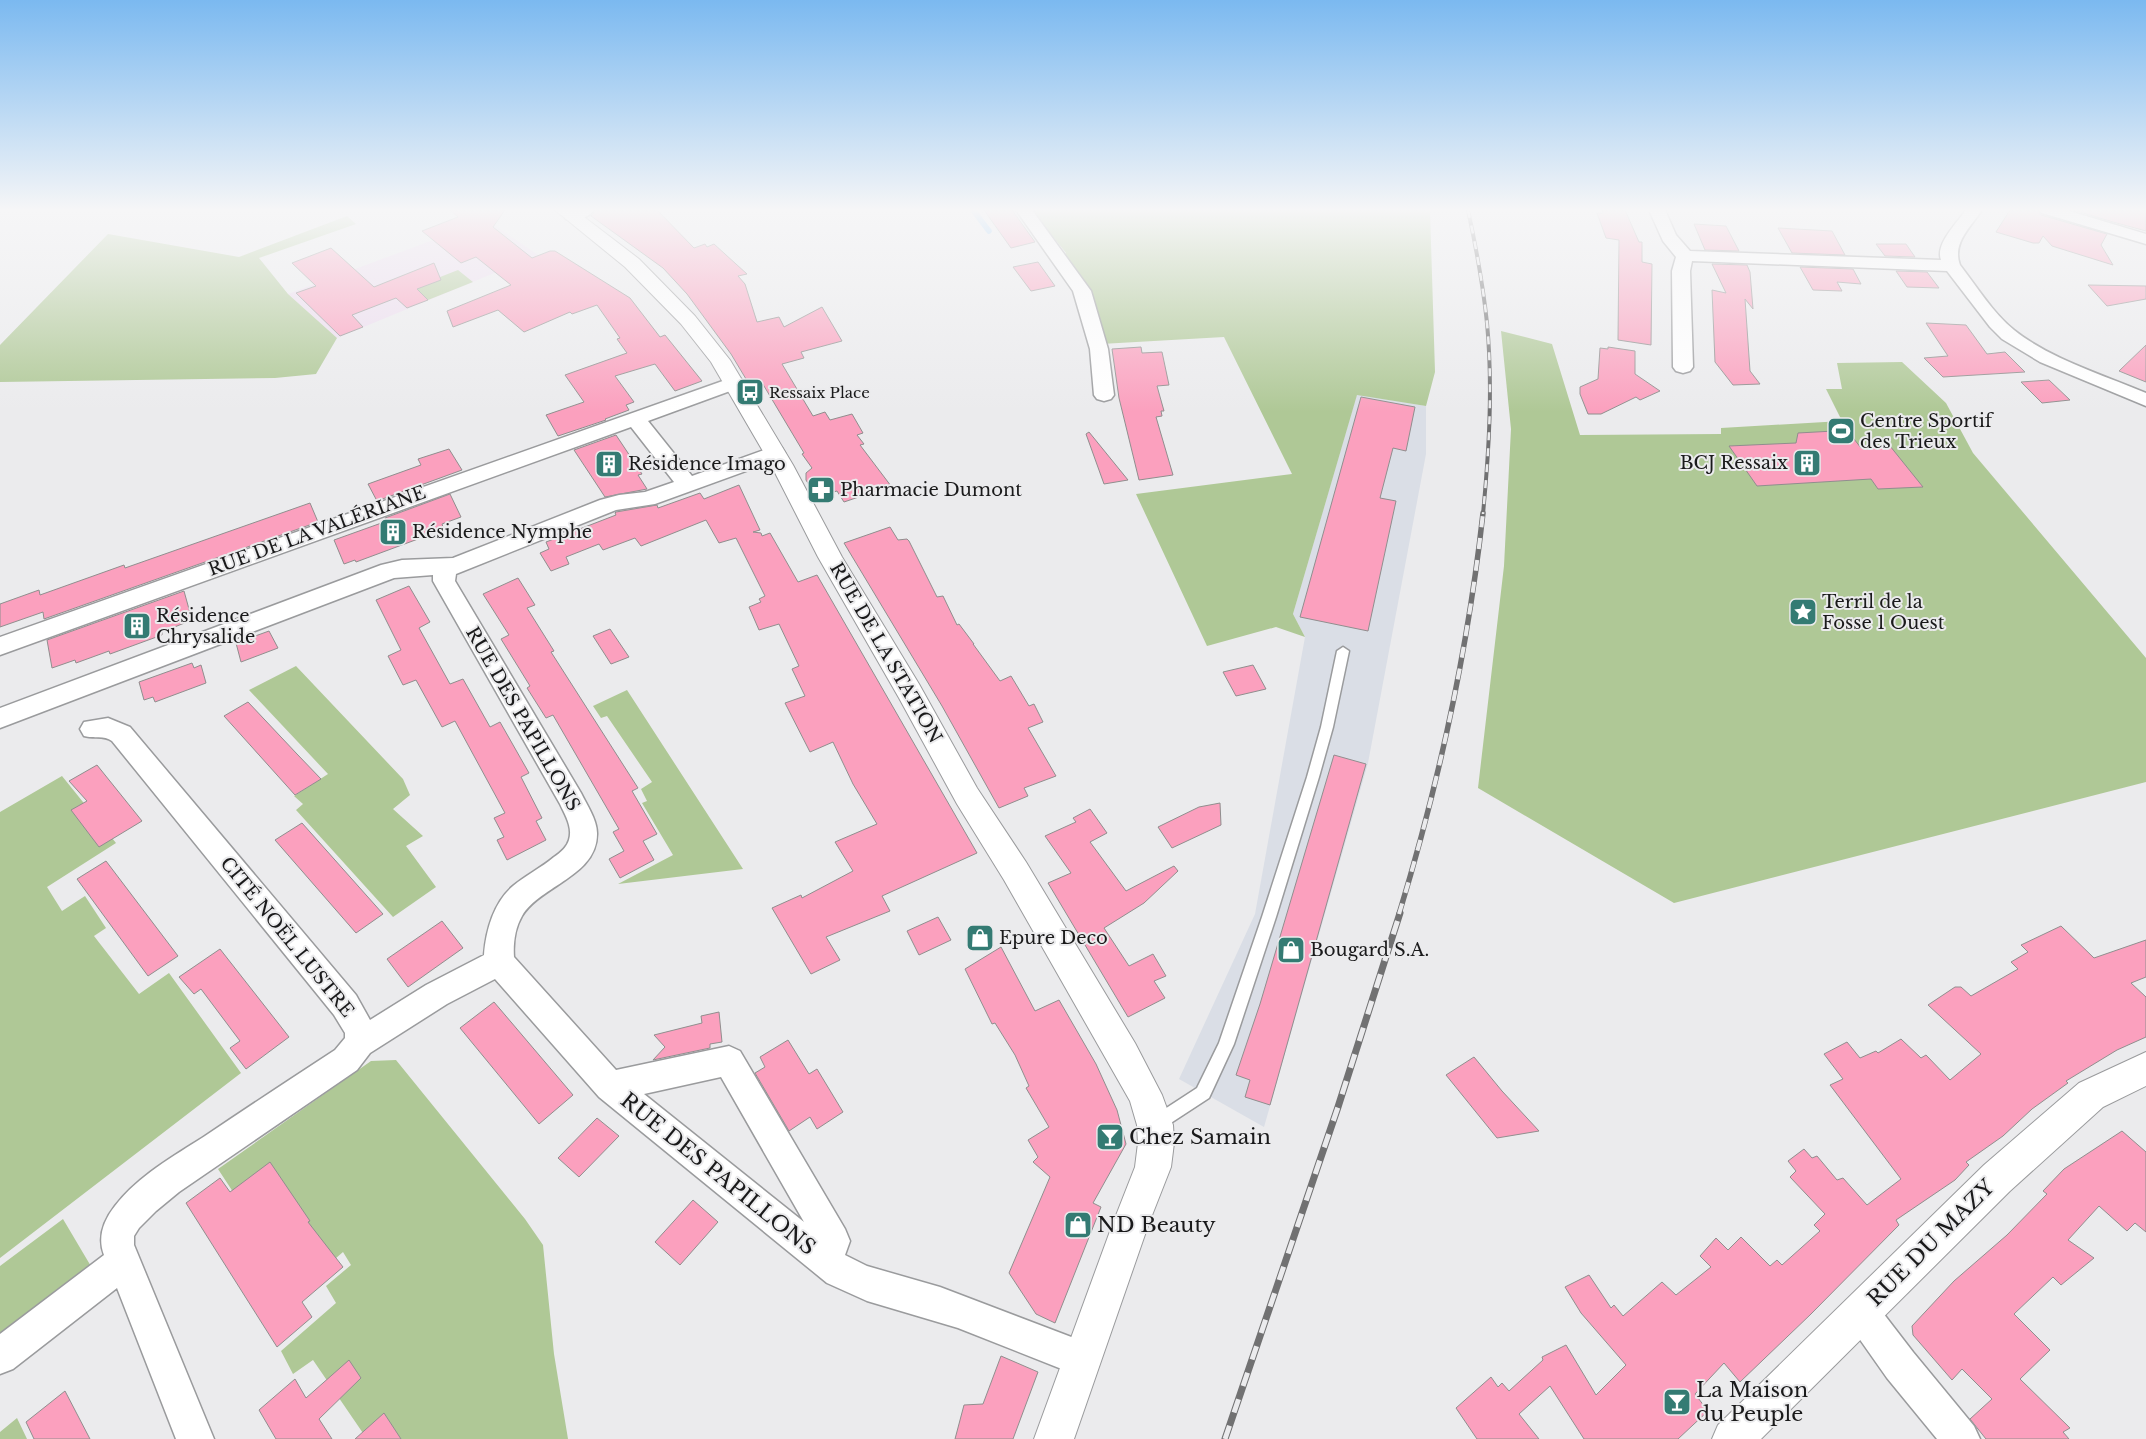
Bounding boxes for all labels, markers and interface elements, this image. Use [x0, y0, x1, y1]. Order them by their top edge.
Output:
bus stop icon: Ressaix Place [735, 377, 765, 407]
place label: Ressaix Place [769, 383, 870, 402]
place label: Centre Sportif des Trieux [1860, 410, 1995, 453]
sports icon: Centre Sportif des Trieux [1826, 416, 1856, 446]
building icon: BCJ Ressaix [1792, 448, 1822, 478]
building icon: Résidence Imago [594, 449, 624, 479]
place label: BCJ Ressaix [1680, 452, 1788, 474]
place label: Résidence Imago [628, 453, 786, 475]
pharmacy icon: Pharmacie Dumont [806, 475, 836, 505]
place label: Pharmacie Dumont [840, 479, 1022, 501]
street label: RUE DE LA VALÉRIANE [205, 480, 429, 581]
building icon: Résidence Nymphe [378, 517, 408, 547]
place label: Résidence Nymphe [412, 521, 592, 543]
street label: RUE DE LA STATION [825, 559, 947, 747]
place label: Terril de la Fosse 1 Ouest [1822, 591, 1945, 634]
place icon: Terril de la Fosse 1 Ouest [1788, 597, 1818, 627]
place label: Résidence Chrysalide [156, 605, 255, 648]
building icon: Résidence Chrysalide [122, 611, 152, 641]
street label: RUE DES PAPILLONS [461, 623, 585, 815]
street label: CITÉ NOËL LUSTRE [216, 852, 359, 1021]
shop icon: Epure Deco [965, 923, 995, 953]
place label: Epure Deco [999, 927, 1108, 949]
shop icon: Bougard S.A. [1276, 935, 1306, 965]
place label: Bougard S.A. [1310, 939, 1429, 961]
street label: RUE DES PAPILLONS [615, 1087, 821, 1261]
bar icon: Chez Samain [1095, 1122, 1125, 1152]
place label: Chez Samain [1129, 1124, 1271, 1150]
street label: RUE DU MAZY [1862, 1174, 2000, 1312]
shop icon: ND Beauty [1063, 1210, 1093, 1240]
place label: ND Beauty [1097, 1212, 1216, 1238]
place label: La Maison du Peuple [1696, 1377, 1808, 1427]
bar icon: La Maison du Peuple [1662, 1387, 1692, 1417]

